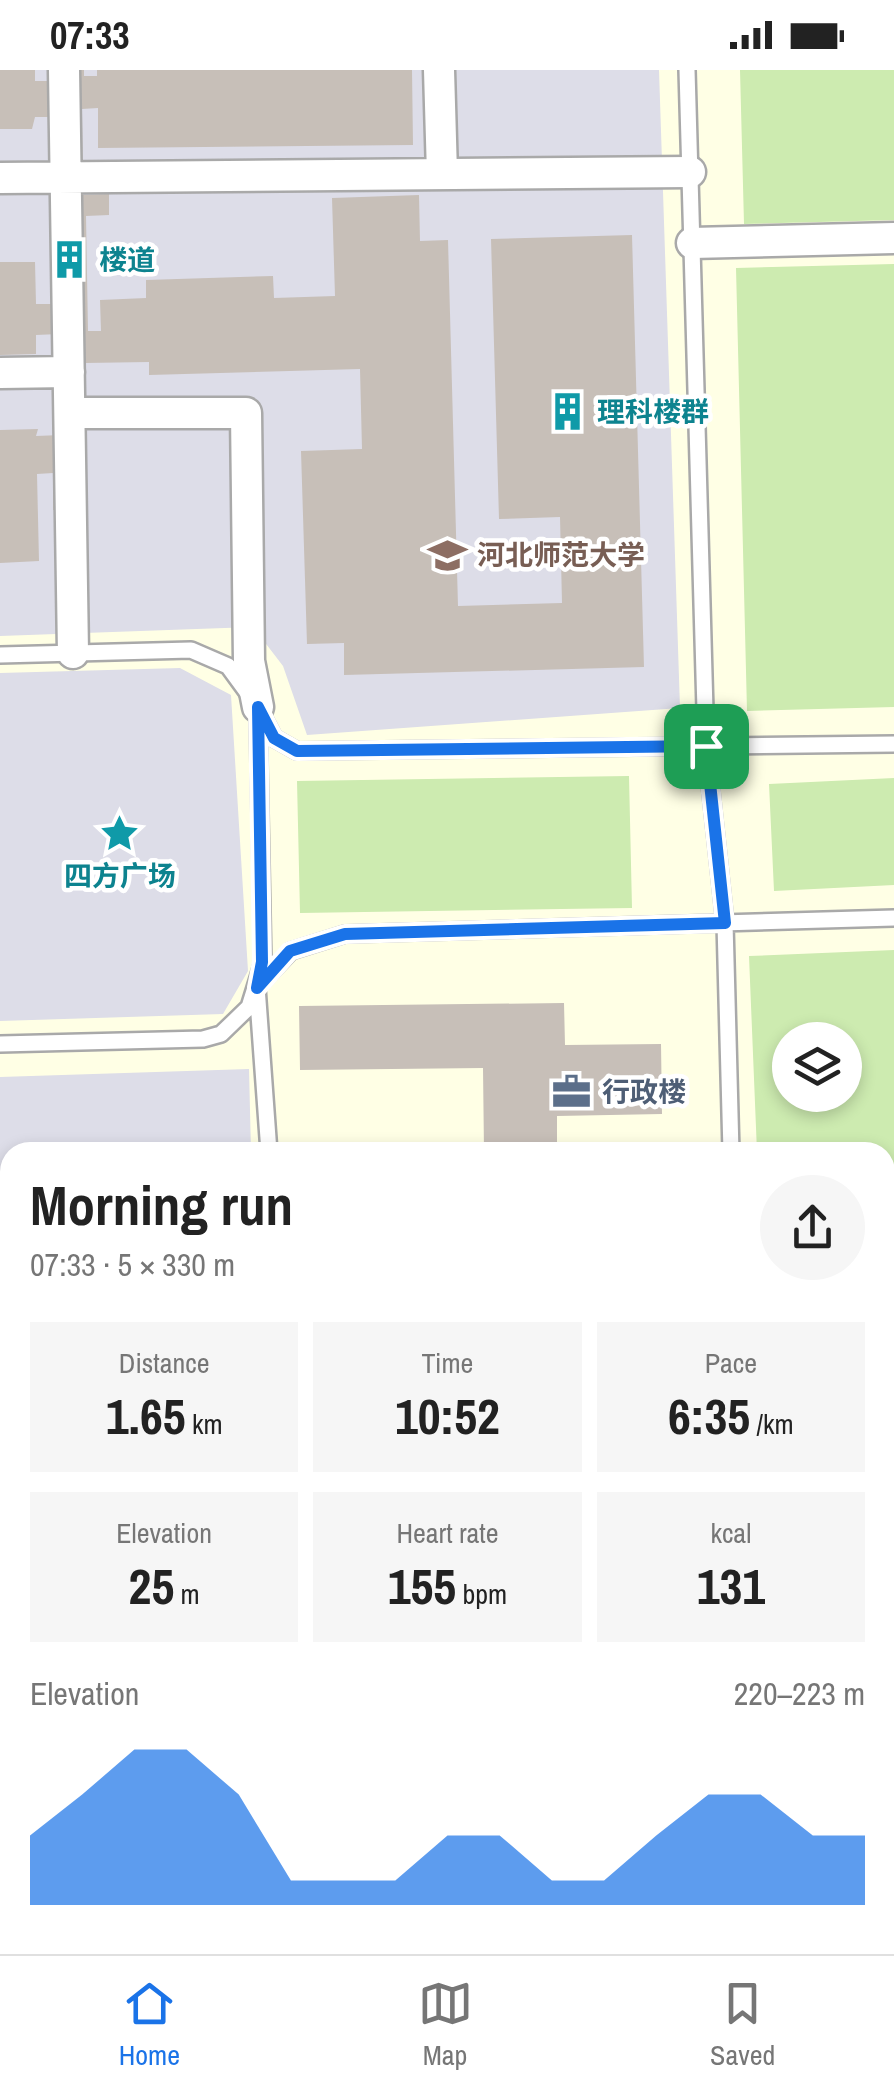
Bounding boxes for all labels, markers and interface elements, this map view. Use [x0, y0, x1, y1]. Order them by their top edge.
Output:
text: 07:33 [50, 10, 130, 61]
building icon: 楼道 [48, 239, 90, 281]
place label: 楼道 [99, 241, 155, 279]
building icon: 理科楼群 [546, 391, 588, 433]
place label: 理科楼群 [597, 393, 709, 431]
school or university icon: 河北师范大学 [426, 534, 468, 576]
place label: 河北师范大学 [477, 536, 645, 574]
pin [664, 704, 749, 789]
icon: arrive [679, 719, 734, 774]
place icon: 四方广场 [99, 812, 141, 854]
place label: 四方广场 [64, 857, 176, 895]
map controls [772, 1022, 862, 1112]
button: layers [772, 1022, 862, 1112]
office icon: 行政楼 [551, 1071, 593, 1113]
place label: 行政楼 [602, 1073, 686, 1111]
text: Morning run [30, 1168, 293, 1242]
button: share [760, 1175, 865, 1280]
text: 07:33 · 5 × 330 m [30, 1243, 235, 1286]
text: Distance [119, 1344, 209, 1382]
text: Time [422, 1344, 473, 1382]
text: Pace [705, 1344, 757, 1382]
text: 1.65 [106, 1382, 186, 1450]
text: 10:52 [395, 1382, 500, 1450]
text: 6:35 [668, 1382, 750, 1450]
text: km [186, 1405, 223, 1443]
text: /km [750, 1405, 794, 1443]
text: Elevation [116, 1514, 212, 1552]
text: Heart rate [396, 1514, 499, 1552]
text: kcal [710, 1514, 751, 1552]
text: 25 [129, 1552, 174, 1620]
text: 155 [388, 1552, 456, 1620]
text: 131 [697, 1552, 765, 1620]
text: m [174, 1575, 200, 1613]
text: bpm [456, 1575, 507, 1613]
text: Elevation [30, 1672, 139, 1715]
text: 220–223 m [734, 1672, 865, 1715]
tab: Home [119, 1976, 180, 2074]
tab: Map [418, 1976, 473, 2074]
tab: Saved [710, 1976, 775, 2074]

